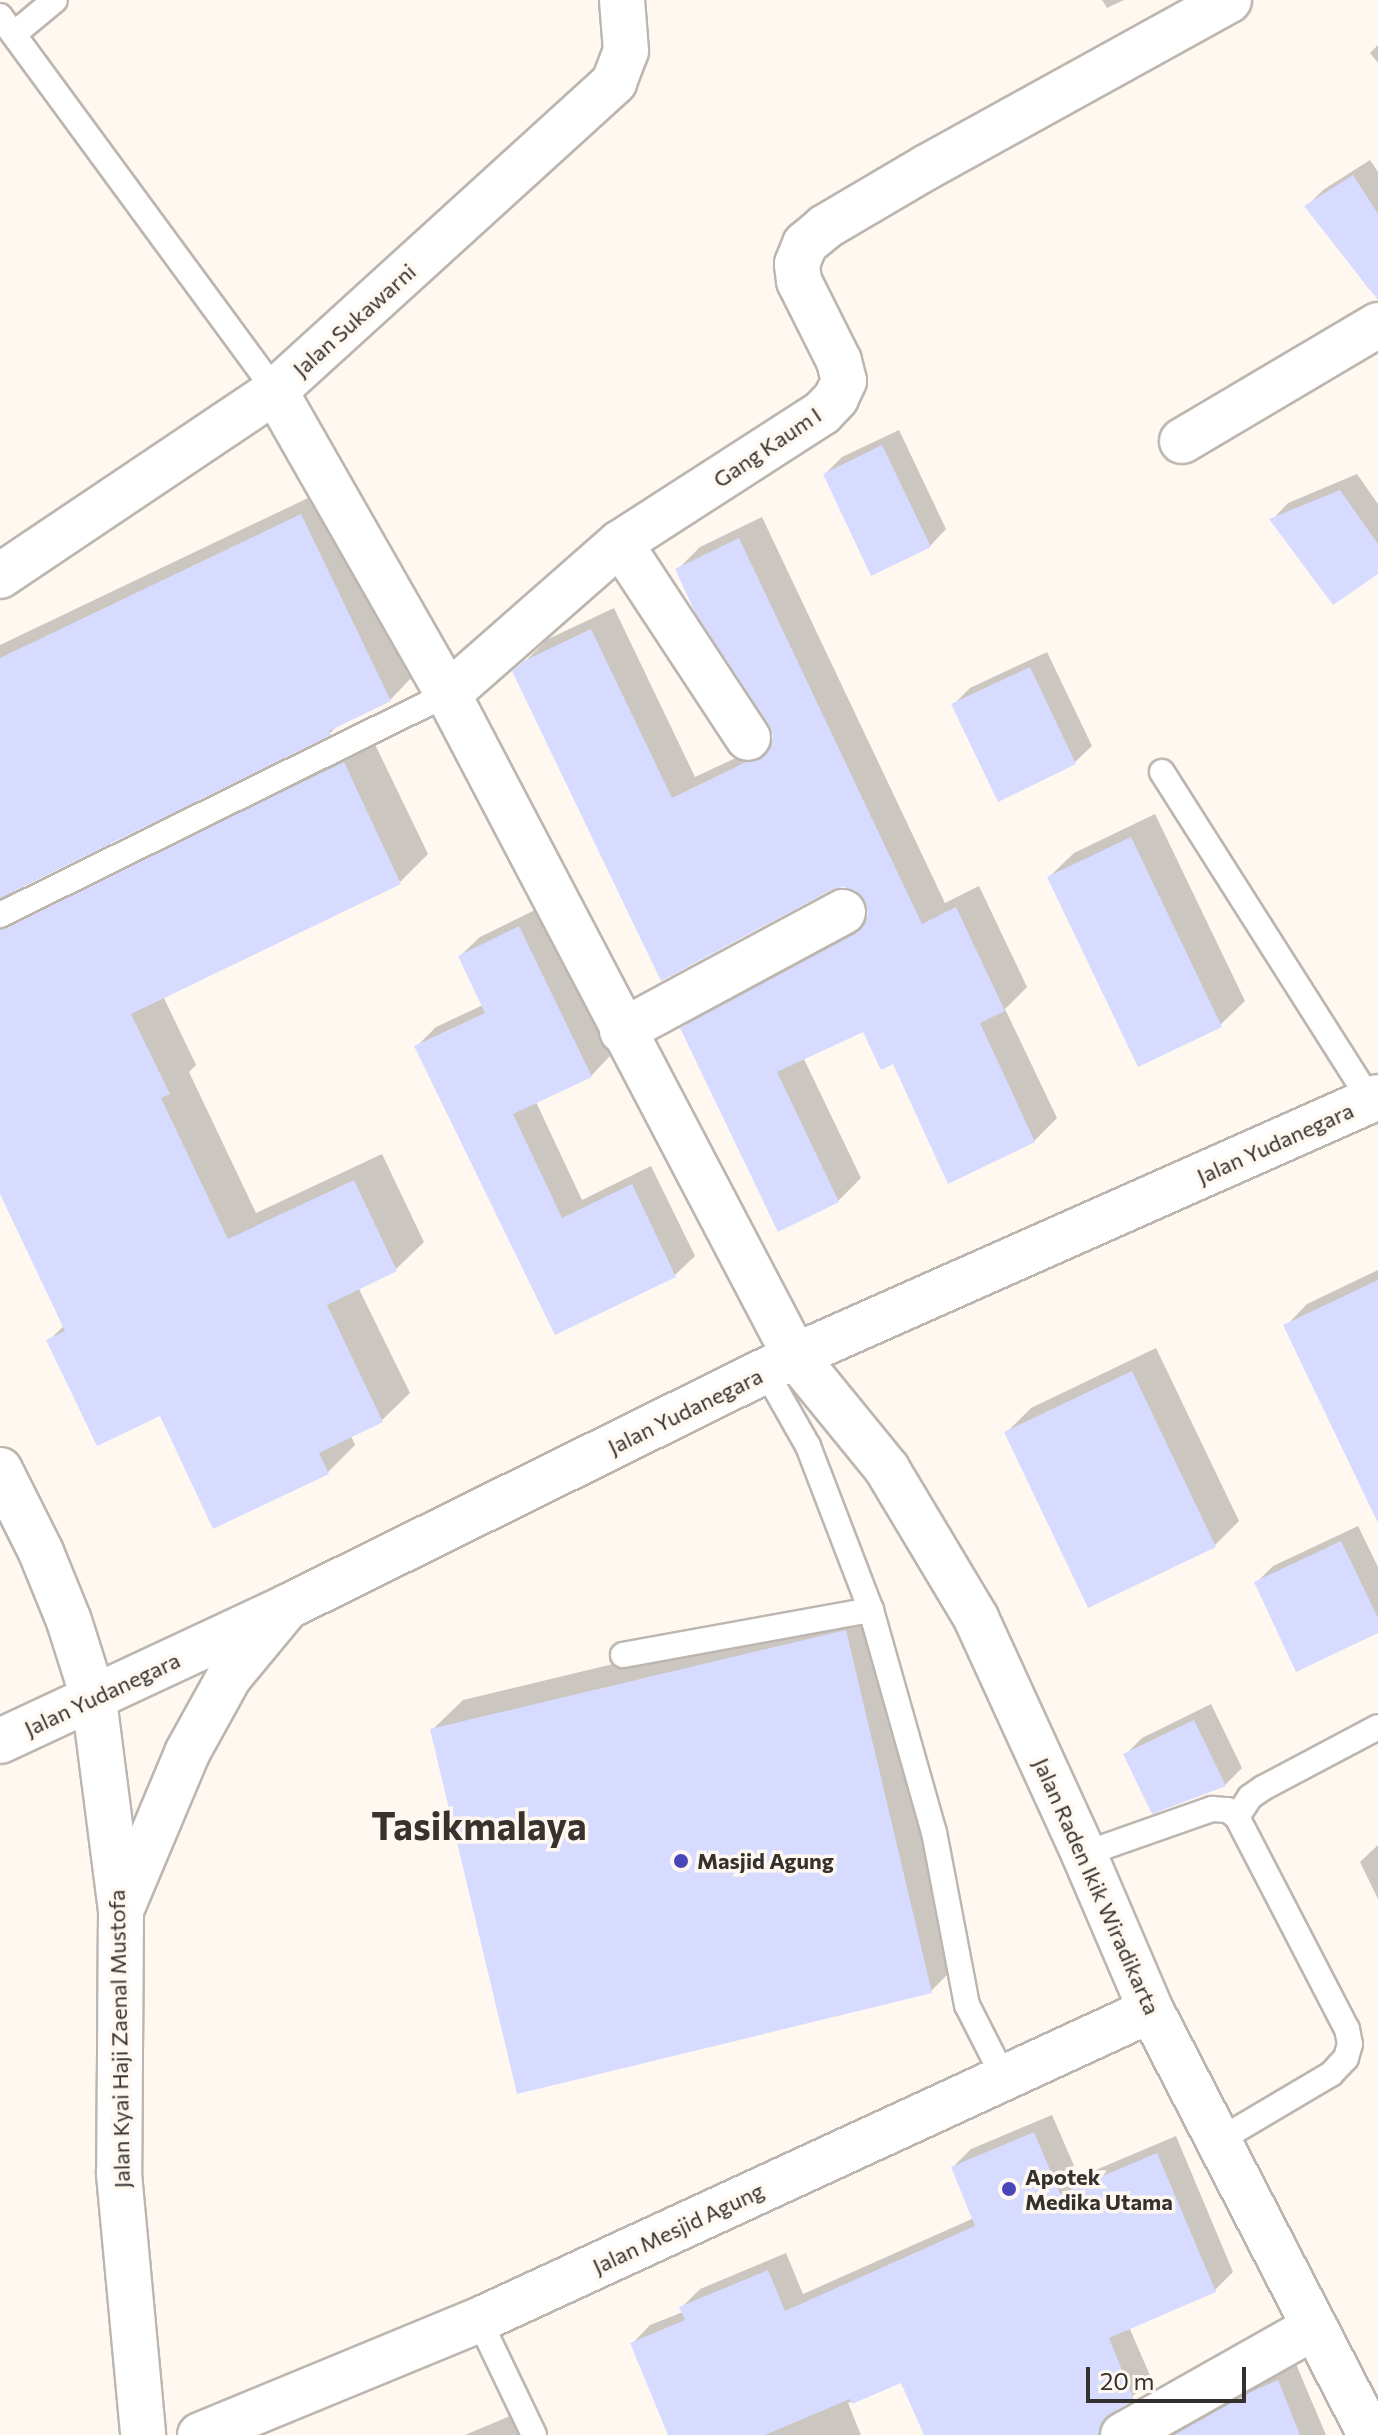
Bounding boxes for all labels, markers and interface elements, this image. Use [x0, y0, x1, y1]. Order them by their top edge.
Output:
street label: Jalan Sukawarni [287, 258, 421, 382]
street label: Gang Kaum I [708, 401, 826, 493]
street label: Jalan Yudanegara [1193, 1097, 1357, 1189]
street label: Jalan Yudanegara [603, 1362, 767, 1460]
street label: Jalan Yudanegara [20, 1646, 184, 1742]
street label: Jalan Raden Ikik Wiradikarta [1028, 1754, 1166, 2018]
district label: Tasikmalaya [371, 1802, 587, 1848]
place label: Masjid Agung [697, 1848, 834, 1874]
marker: Masjid Agung [672, 1852, 690, 1870]
street label: Jalan Kyai Haji Zaenal Mustofa [103, 1889, 135, 2189]
place label: Apotek Medika Utama [1025, 2163, 1173, 2214]
street label: Jalan Mesjid Agung [588, 2177, 768, 2279]
marker: Apotek Medika Utama [1000, 2180, 1018, 2198]
scale bar [1090, 2351, 1250, 2401]
text: 20 m [1100, 2366, 1154, 2395]

